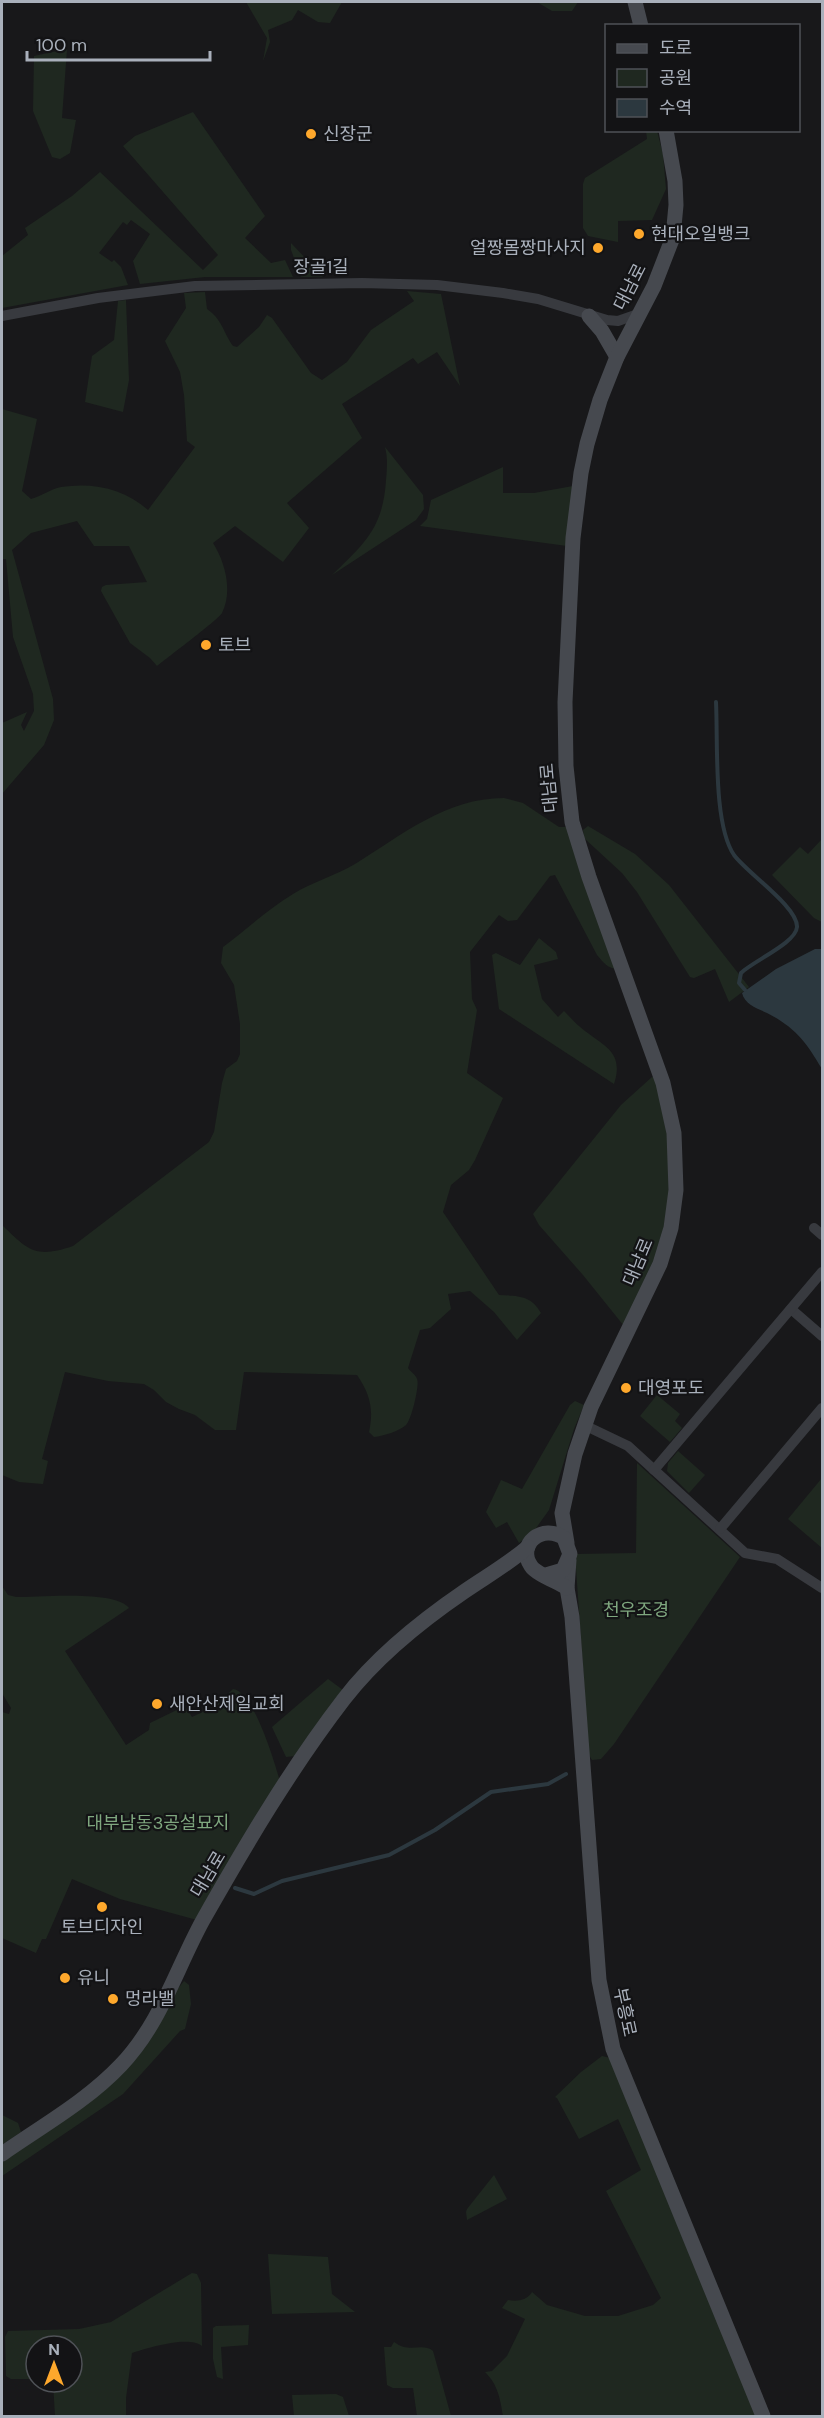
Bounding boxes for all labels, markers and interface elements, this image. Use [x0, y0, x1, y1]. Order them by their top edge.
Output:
scale bar [27, 24, 210, 62]
legend [605, 24, 800, 132]
text: 100 m [36, 33, 87, 57]
text: 도로 [659, 36, 692, 60]
text: 공원 [659, 66, 692, 90]
text: 수역 [659, 96, 692, 120]
place label: 신장군 [323, 122, 373, 146]
marker: 신장군 [304, 127, 318, 141]
place label: 현대오일뱅크 [651, 222, 750, 246]
marker: 현대오일뱅크 [632, 227, 646, 241]
place label: 얼짱몸짱마사지 [470, 236, 586, 260]
marker: 얼짱몸짱마사지 [591, 241, 605, 255]
street label: 장골1길 [293, 255, 349, 279]
street label: 대남로 [608, 259, 652, 315]
place label: 토브 [218, 633, 251, 657]
marker: 토브 [199, 638, 213, 652]
street label: 대남로 [535, 762, 563, 814]
street label: 대남로 [617, 1234, 659, 1290]
place label: 대영포도 [638, 1376, 704, 1400]
marker: 대영포도 [619, 1381, 633, 1395]
park label: 천우조경 [603, 1598, 669, 1622]
place label: 새안산제일교회 [169, 1692, 285, 1716]
marker: 새안산제일교회 [150, 1697, 164, 1711]
park label: 대부남동3공설묘지 [86, 1811, 230, 1835]
street label: 대남로 [185, 1847, 231, 1901]
marker: 토브디자인 [95, 1900, 109, 1914]
place label: 토브디자인 [61, 1915, 143, 1939]
place label: 유니 [77, 1966, 110, 1990]
marker: 유니 [58, 1971, 72, 1985]
street label: 부흥로 [608, 1985, 642, 2039]
place label: 멍라밸 [125, 1987, 175, 2011]
marker: 멍라밸 [106, 1992, 120, 2006]
north arrow [24, 2334, 84, 2394]
text: N [48, 2339, 60, 2360]

